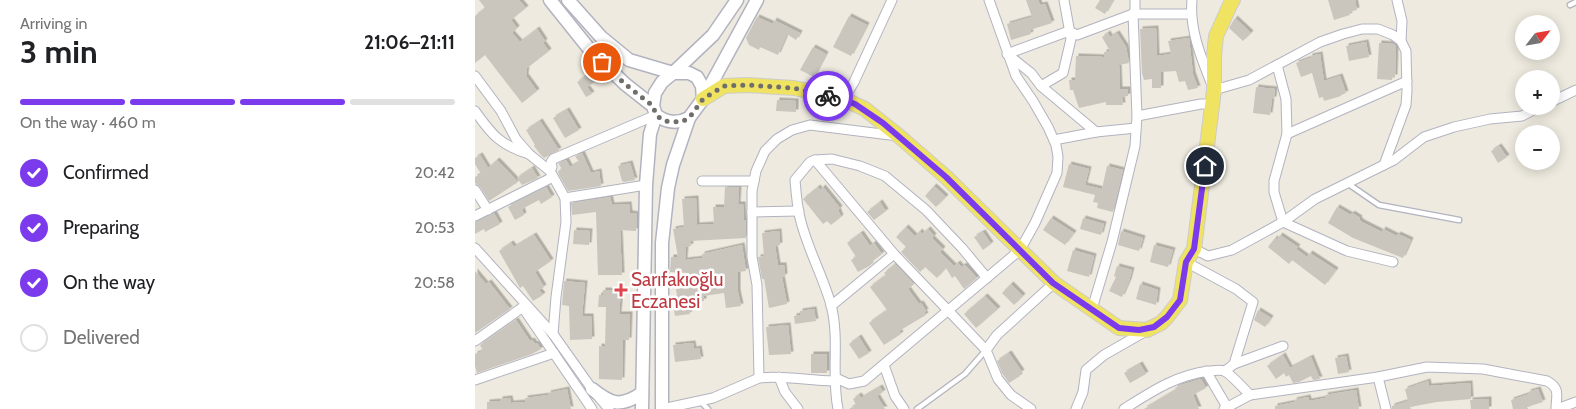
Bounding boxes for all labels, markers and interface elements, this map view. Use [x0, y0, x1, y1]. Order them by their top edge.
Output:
text: Arriving in [20, 14, 87, 33]
north arrow [1515, 15, 1560, 60]
map controls [1515, 15, 1560, 170]
text: 21:06–21:11 [364, 31, 455, 54]
text: 3 min [20, 32, 98, 71]
pin [581, 41, 623, 83]
icon: bag [588, 48, 616, 76]
button: + [1515, 70, 1560, 115]
courier [803, 71, 853, 121]
icon: bike [814, 82, 842, 110]
text: On the way · 460 m [20, 113, 156, 132]
button: − [1515, 125, 1560, 170]
pin [1184, 145, 1226, 187]
icon: home [1191, 152, 1219, 180]
icon: check [20, 159, 48, 187]
text: Confirmed [63, 161, 149, 184]
text: 20:42 [414, 163, 455, 182]
icon: check [20, 214, 48, 242]
text: Preparing [63, 216, 139, 239]
text: 20:53 [415, 218, 455, 237]
place label: Sarıfakıoğlu Eczanesi [631, 268, 723, 313]
icon: check [20, 269, 48, 297]
text: On the way [63, 271, 155, 294]
text: 20:58 [414, 273, 455, 292]
marker: Sarıfakıoğlu Eczanesi [615, 284, 627, 296]
text: Delivered [63, 326, 140, 349]

